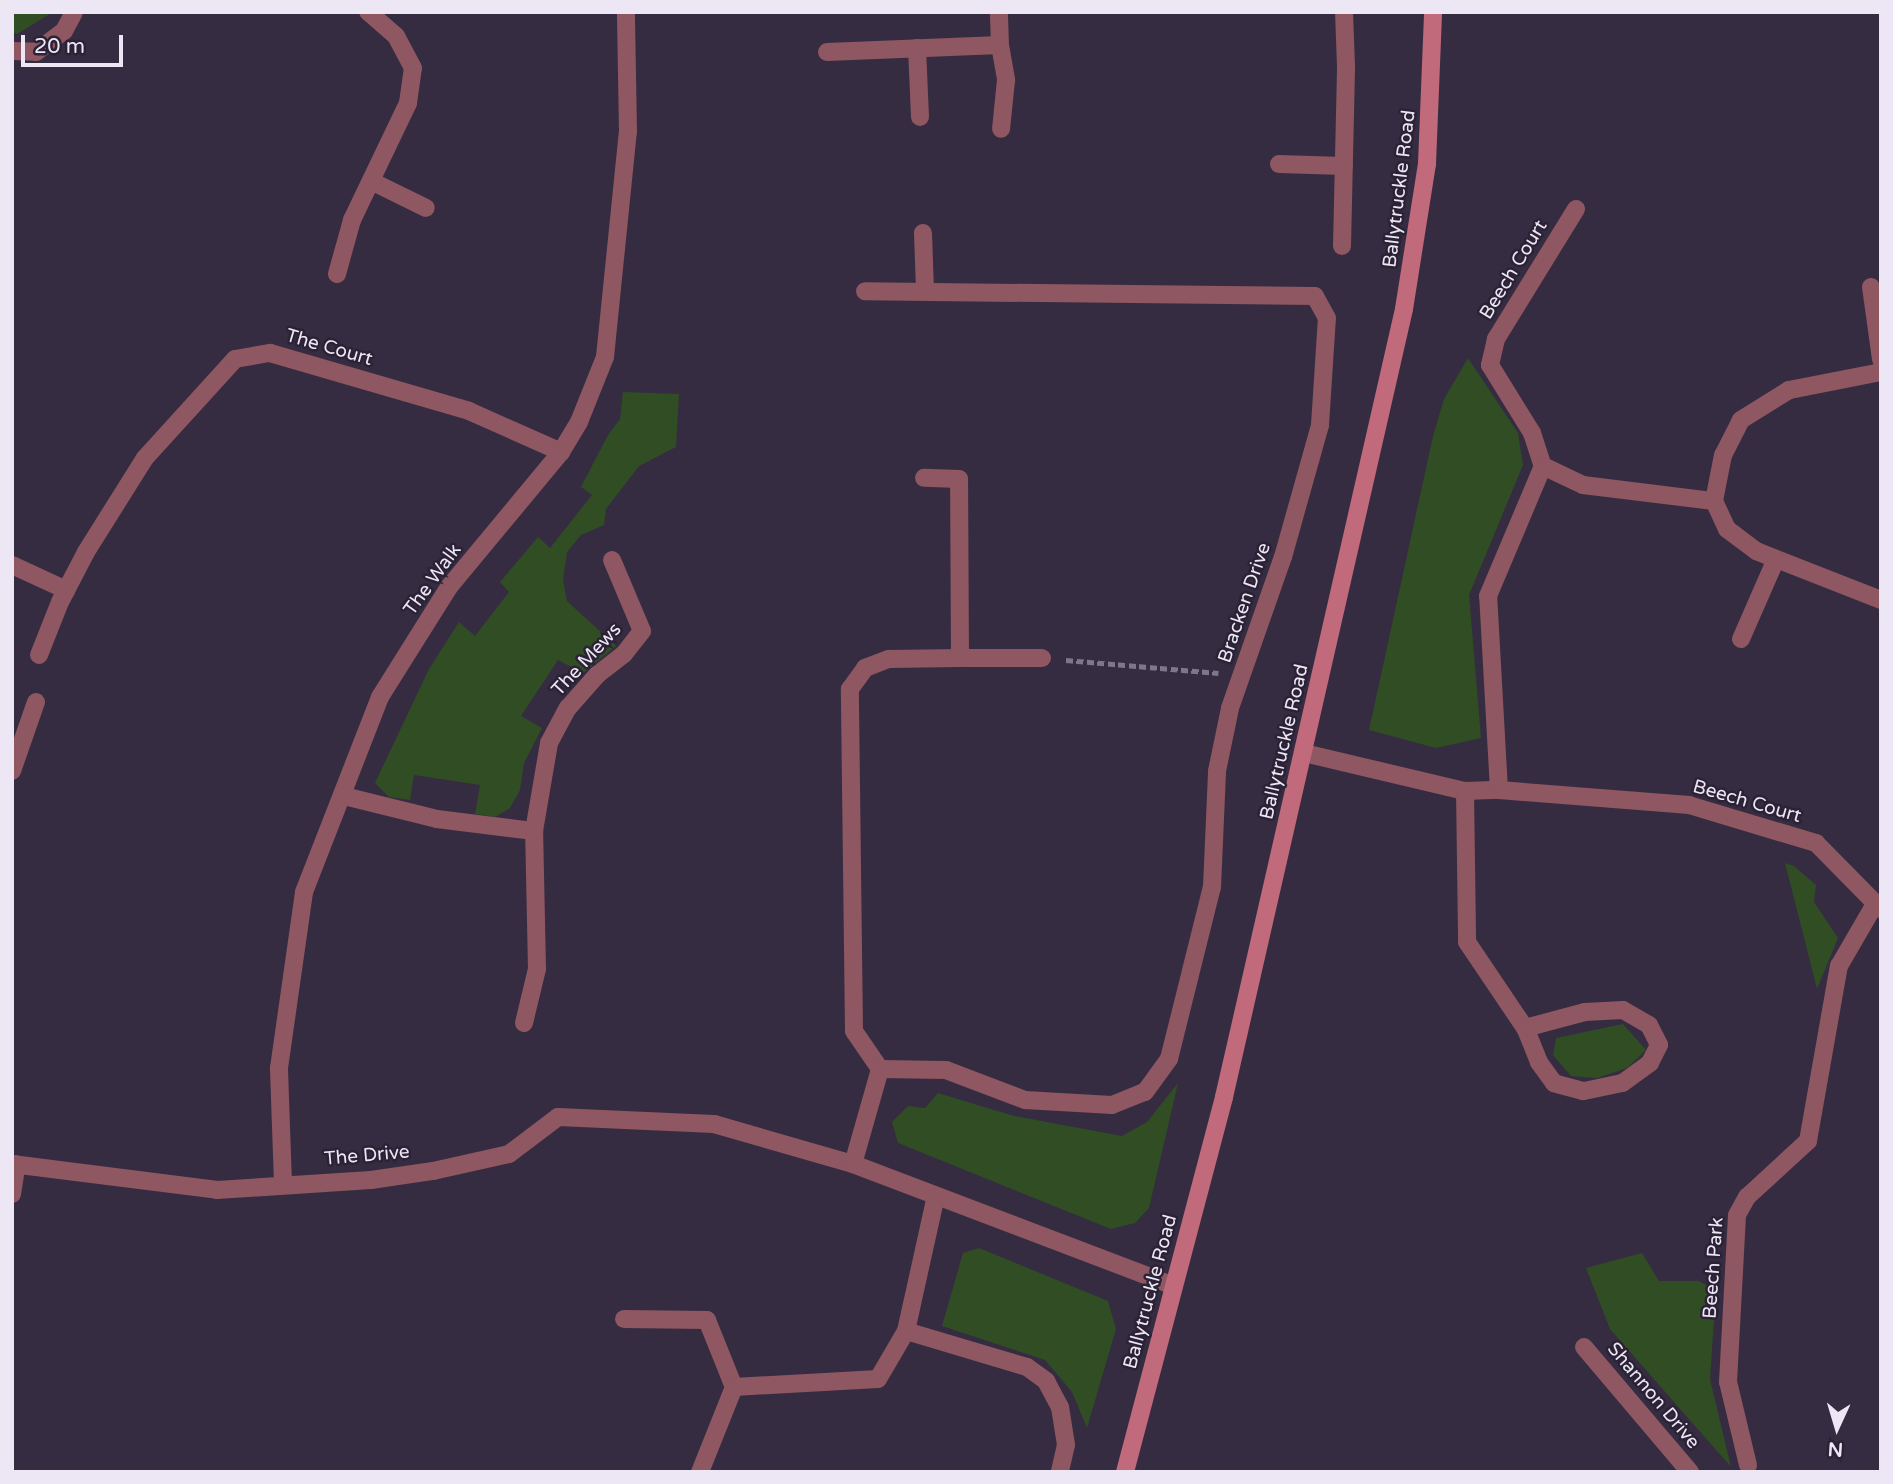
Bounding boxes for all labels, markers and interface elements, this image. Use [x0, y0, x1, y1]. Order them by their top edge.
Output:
scale bar [24, 21, 126, 65]
text: 20 m [34, 34, 85, 59]
street label: Ballytruckle Road [1379, 109, 1421, 269]
street label: Beech Court [1475, 216, 1553, 324]
street label: The Court [283, 325, 375, 371]
street label: The Walk [399, 540, 467, 620]
street label: Bracken Drive [1214, 540, 1276, 666]
street label: The Mews [547, 619, 627, 701]
street label: Ballytruckle Road [1256, 662, 1314, 822]
street label: Beech Court [1690, 776, 1804, 828]
street label: The Drive [323, 1141, 411, 1171]
street label: Ballytruckle Road [1119, 1212, 1183, 1372]
street label: Beech Park [1699, 1216, 1729, 1320]
street label: Shannon Drive [1602, 1338, 1704, 1454]
north arrow [1802, 1393, 1872, 1463]
text: N [1827, 1437, 1844, 1460]

